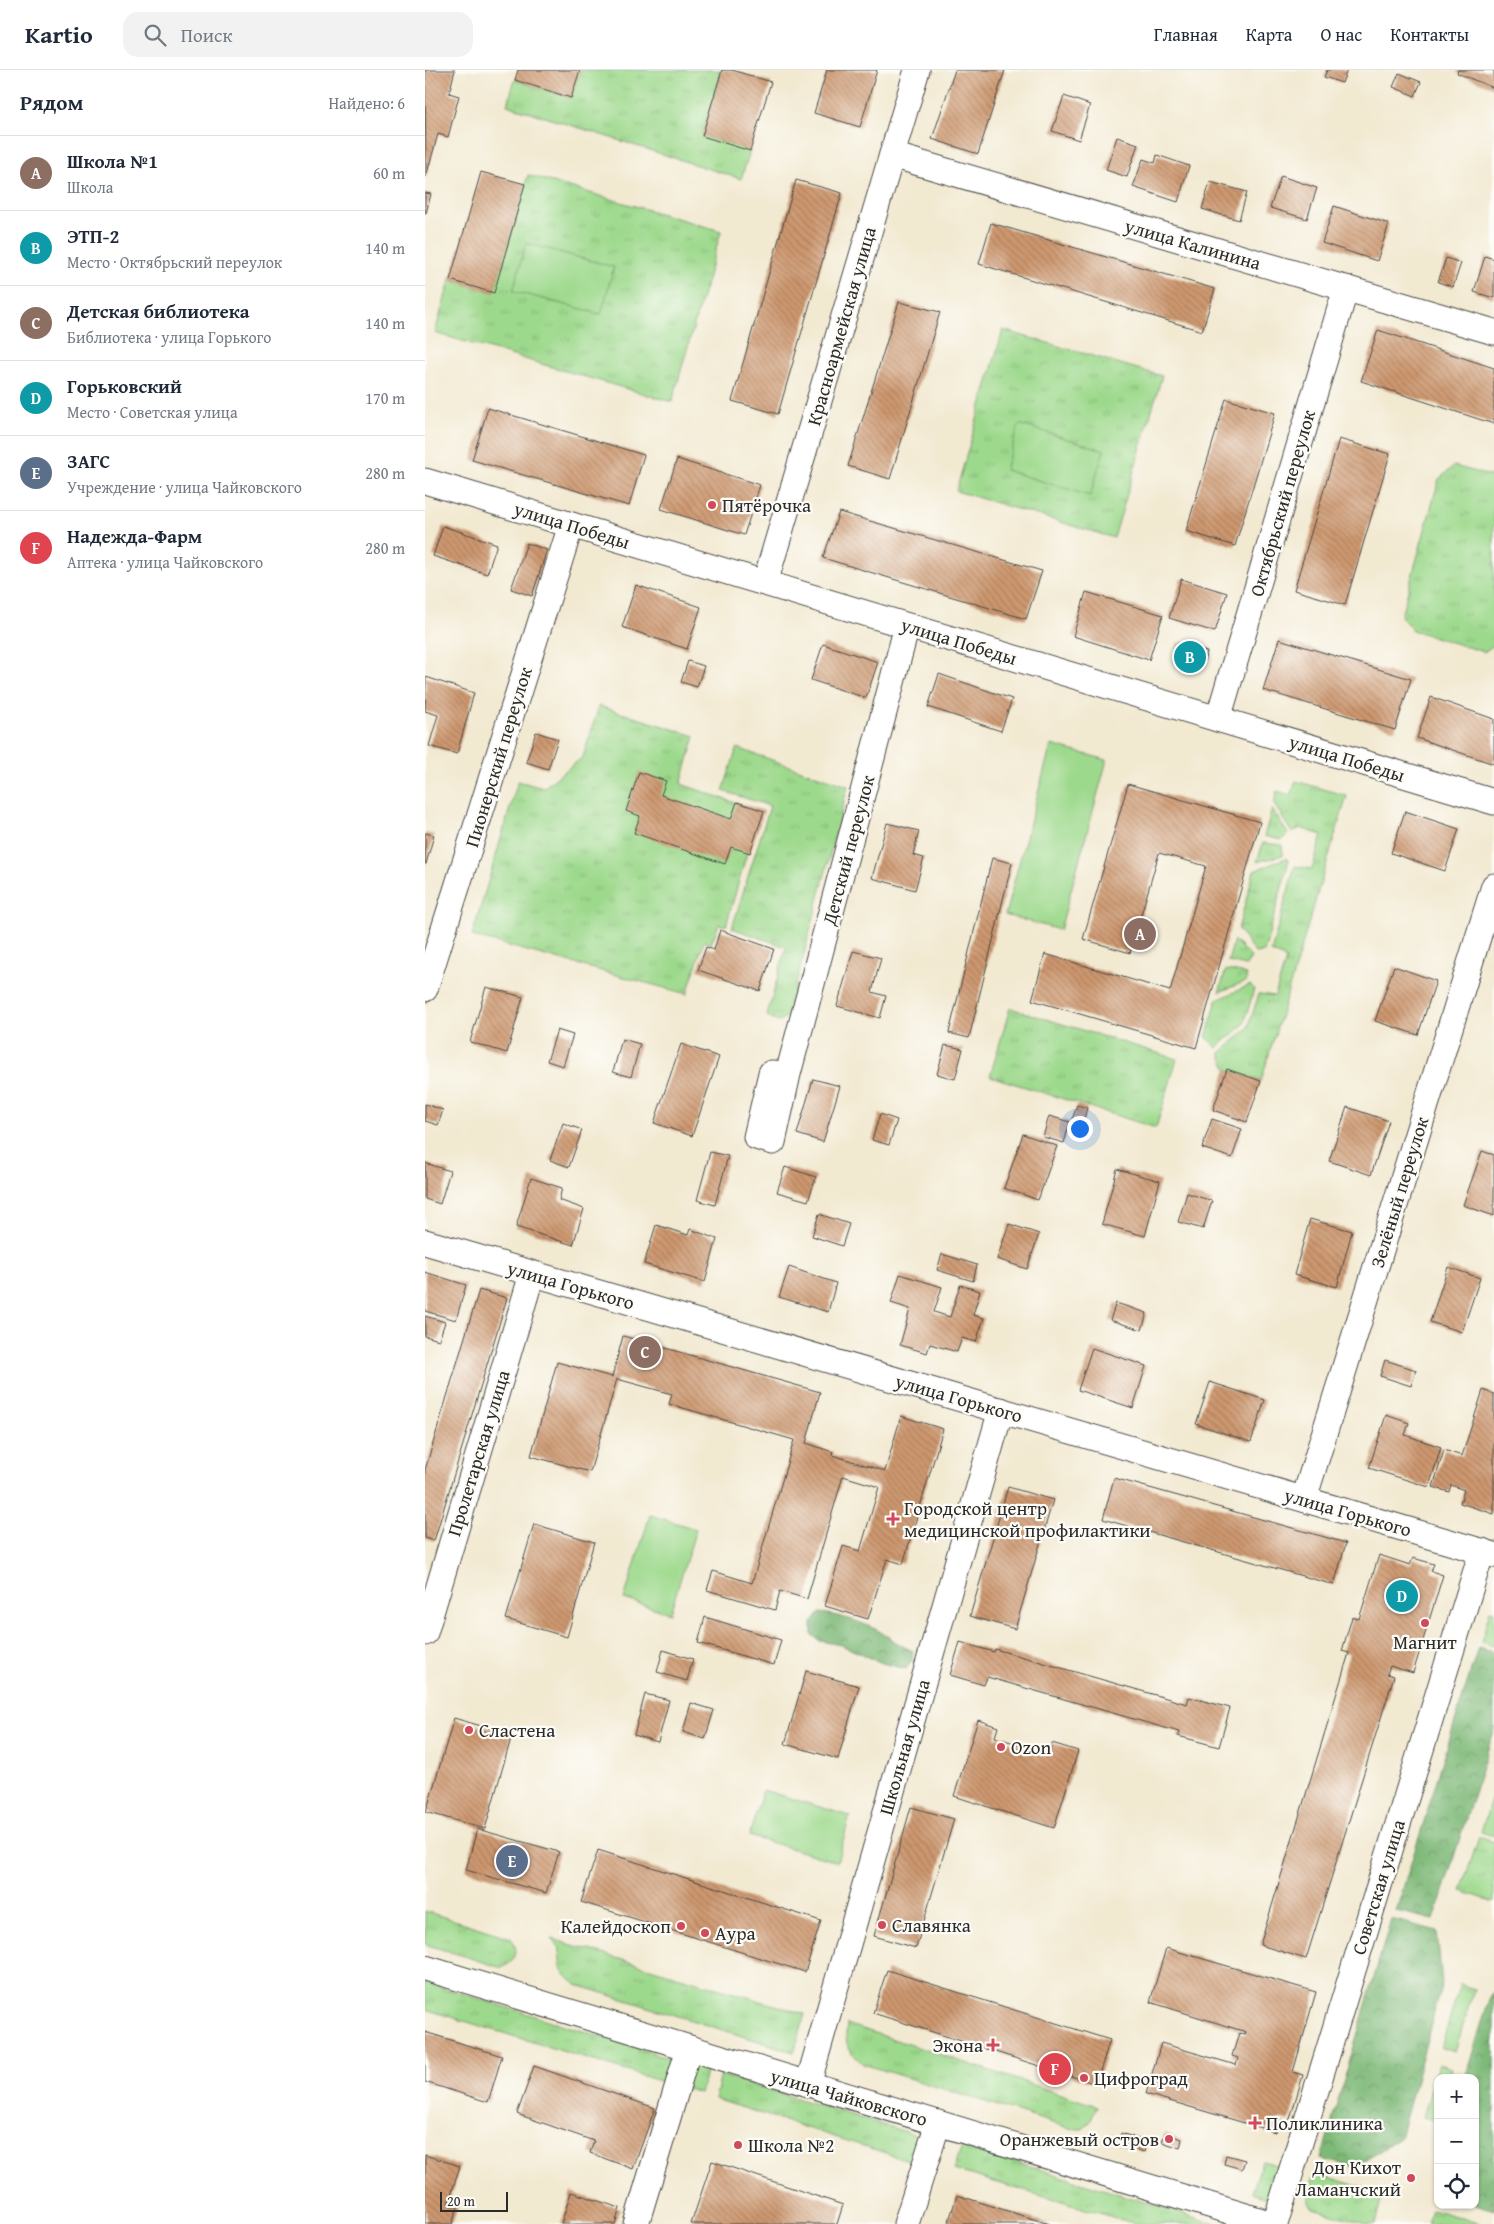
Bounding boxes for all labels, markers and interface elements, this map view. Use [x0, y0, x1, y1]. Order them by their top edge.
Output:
search box [123, 12, 473, 57]
text: Kartio [25, 17, 93, 52]
icon: search [141, 21, 169, 49]
text: Поиск [181, 21, 232, 49]
text: Главная [1154, 21, 1218, 48]
text: Карта [1246, 21, 1292, 48]
text: О нас [1320, 21, 1362, 48]
text: Контакты [1390, 21, 1469, 48]
text: Рядом [20, 87, 83, 118]
text: Найдено: 6 [328, 91, 405, 115]
text: Школа №1 [67, 147, 158, 175]
text: A [31, 161, 41, 185]
text: 60 m [373, 161, 405, 185]
text: Школа [67, 175, 113, 199]
street label: улица Калинина [1121, 211, 1264, 277]
text: ЭТП-2 [67, 222, 119, 250]
street label: Красноармейская улица [799, 223, 883, 429]
text: B [31, 236, 41, 260]
text: 140 m [365, 236, 405, 260]
text: Место · Октябрьский переулок [67, 250, 282, 274]
text: Детская библиотека [67, 297, 249, 325]
text: C [31, 311, 41, 335]
text: 140 m [365, 311, 405, 335]
text: Библиотека · улица Горького [67, 325, 271, 349]
text: Горьковский [67, 372, 182, 400]
text: D [31, 386, 41, 410]
text: 170 m [365, 386, 405, 410]
text: Место · Советская улица [67, 400, 238, 424]
street label: Октябрьский переулок [1242, 406, 1322, 600]
text: ЗАГС [67, 447, 110, 475]
text: E [32, 461, 40, 485]
text: 280 m [365, 461, 405, 485]
text: Учреждение · улица Чайковского [67, 475, 302, 499]
place label: Пятёрочка [722, 491, 811, 519]
street label: улица Победы [510, 494, 633, 556]
marker: Пятёрочка [706, 499, 718, 511]
text: Надежда-Фарм [67, 522, 202, 550]
text: F [32, 536, 40, 560]
text: 280 m [365, 536, 405, 560]
text: Аптека · улица Чайковского [67, 550, 263, 574]
street label: улица Победы [897, 610, 1020, 672]
pin: B [1174, 638, 1206, 676]
street label: Пионерский переулок [457, 663, 539, 851]
street label: улица Победы [1285, 727, 1408, 789]
street label: Детский переулок [814, 772, 881, 929]
pin: A [1124, 915, 1156, 953]
street label: Зелёный переулок [1363, 1113, 1435, 1271]
your location [1067, 1116, 1093, 1142]
street label: улица Горького [503, 1253, 638, 1317]
pin: C [629, 1333, 661, 1371]
street label: Пролетарская улица [439, 1366, 517, 1540]
street label: улица Горького [891, 1366, 1026, 1430]
street label: улица Горького [1280, 1480, 1415, 1544]
place label: Городской центр медицинской профилактики [904, 1494, 1151, 1544]
marker: Городской центр медицинской профилактики [886, 1512, 900, 1526]
pin: D [1386, 1577, 1418, 1615]
marker: Магнит [1419, 1617, 1431, 1629]
place label: Магнит [1393, 1628, 1458, 1656]
street label: Школьная улица [871, 1676, 937, 1818]
place label: Сластена [479, 1716, 555, 1744]
marker: Сластена [463, 1724, 475, 1736]
place label: Ozon [1011, 1733, 1052, 1761]
marker: Ozon [995, 1741, 1007, 1753]
street label: Советская улица [1344, 1816, 1412, 1958]
pin: E [496, 1842, 528, 1880]
place label: Славянка [892, 1911, 971, 1939]
place label: Калейдоскоп [561, 1912, 671, 1940]
place label: Аура [715, 1919, 756, 1947]
marker: Славянка [876, 1919, 888, 1931]
marker: Калейдоскоп [675, 1920, 687, 1932]
marker: Аура [699, 1927, 711, 1939]
place label: Экона [932, 2031, 983, 2059]
marker: Экона [987, 2039, 999, 2051]
pin: F [1039, 2050, 1071, 2088]
street label: улица Чайковского [766, 2061, 931, 2133]
place label: Цифроград [1094, 2064, 1188, 2092]
marker: Цифроград [1078, 2072, 1090, 2084]
map controls [1434, 2074, 1479, 2209]
button: + [1434, 2074, 1479, 2119]
place label: Поликлиника [1266, 2109, 1383, 2137]
marker: Поликлиника [1248, 2116, 1262, 2130]
button: − [1434, 2119, 1479, 2164]
place label: Оранжевый остров [1000, 2125, 1159, 2153]
place label: Школа №2 [748, 2131, 834, 2159]
marker: Оранжевый остров [1163, 2133, 1175, 2145]
marker: Школа №2 [732, 2139, 744, 2151]
place label: Дон Кихот Ламанчский [1295, 2153, 1402, 2203]
button: locate [1434, 2164, 1479, 2209]
marker: Дон Кихот Ламанчский [1405, 2172, 1417, 2184]
scale bar [440, 2189, 507, 2212]
text: 20 m [447, 2191, 475, 2211]

